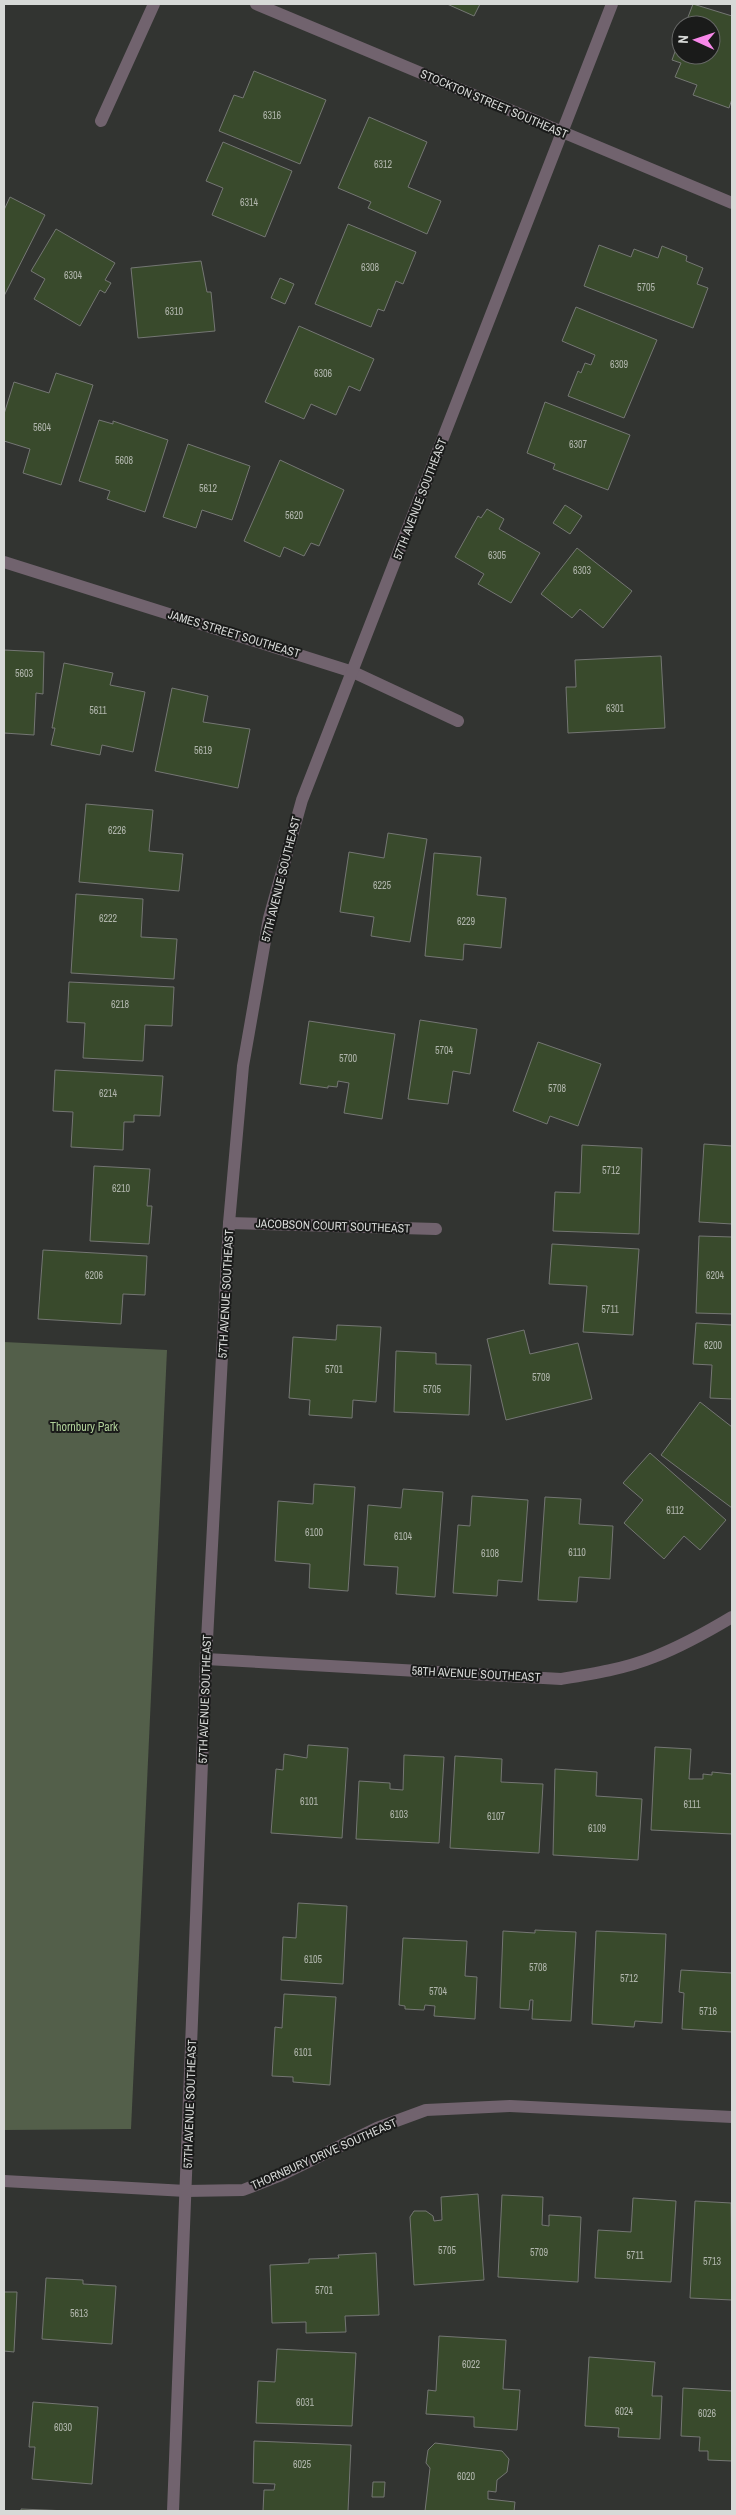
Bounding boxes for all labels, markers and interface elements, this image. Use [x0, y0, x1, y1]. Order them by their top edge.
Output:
north arrow [671, 15, 721, 65]
text: N [674, 35, 692, 44]
street label: STOCKTON STREET SOUTHEAST [418, 66, 570, 142]
house number: 6316 [263, 109, 282, 122]
house number: 6312 [374, 158, 393, 171]
house number: 6314 [240, 196, 259, 209]
house number: 6308 [361, 261, 380, 274]
house number: 6304 [64, 269, 83, 282]
house number: 5705 [637, 281, 656, 294]
house number: 6310 [165, 305, 184, 318]
house number: 6309 [610, 358, 629, 371]
house number: 6306 [314, 367, 333, 380]
house number: 5604 [33, 421, 52, 434]
street label: 57TH AVENUE SOUTHEAST [389, 436, 451, 562]
house number: 6307 [569, 438, 588, 451]
house number: 5608 [115, 454, 134, 467]
house number: 5612 [199, 482, 218, 495]
house number: 5620 [285, 509, 304, 522]
house number: 6305 [488, 549, 507, 562]
house number: 6303 [573, 564, 592, 577]
street label: JAMES STREET SOUTHEAST [166, 606, 302, 662]
house number: 5603 [15, 667, 34, 680]
house number: 6301 [606, 702, 625, 715]
house number: 5611 [89, 704, 107, 717]
house number: 5619 [194, 744, 213, 757]
street label: 57TH AVENUE SOUTHEAST [258, 815, 304, 943]
house number: 6226 [108, 824, 127, 837]
house number: 6225 [373, 879, 392, 892]
house number: 6222 [99, 912, 118, 925]
house number: 6229 [457, 915, 476, 928]
house number: 6218 [111, 998, 130, 1011]
house number: 5704 [435, 1044, 454, 1057]
house number: 5700 [339, 1052, 358, 1065]
house number: 5708 [548, 1082, 567, 1095]
house number: 6214 [99, 1087, 118, 1100]
house number: 5712 [602, 1164, 621, 1177]
house number: 6210 [112, 1182, 131, 1195]
street label: JACOBSON COURT SOUTHEAST [256, 1215, 410, 1237]
street label: 57TH AVENUE SOUTHEAST [215, 1229, 237, 1359]
house number: 6206 [85, 1269, 104, 1282]
house number: 6204 [706, 1269, 725, 1282]
house number: 5711 [601, 1303, 619, 1316]
house number: 6200 [704, 1339, 723, 1352]
house number: 5701 [325, 1363, 344, 1376]
house number: 5709 [532, 1371, 551, 1384]
house number: 5705 [423, 1383, 442, 1396]
park label: Thornbury Park [50, 1419, 118, 1435]
house number: 6112 [666, 1504, 684, 1517]
house number: 6100 [305, 1526, 324, 1539]
house number: 6104 [394, 1530, 413, 1543]
house number: 6110 [568, 1546, 586, 1559]
house number: 6108 [481, 1547, 500, 1560]
street label: 57TH AVENUE SOUTHEAST [195, 1634, 215, 1764]
street label: 58TH AVENUE SOUTHEAST [411, 1663, 541, 1685]
house number: 6101 [300, 1795, 319, 1808]
house number: 6111 [683, 1798, 701, 1811]
house number: 6103 [390, 1808, 409, 1821]
house number: 6107 [487, 1810, 506, 1823]
house number: 6109 [588, 1822, 607, 1835]
house number: 6105 [304, 1953, 323, 1966]
house number: 5708 [529, 1961, 548, 1974]
house number: 5712 [620, 1972, 639, 1985]
house number: 5704 [429, 1985, 448, 1998]
house number: 5716 [699, 2005, 718, 2018]
street label: 57TH AVENUE SOUTHEAST [180, 2039, 200, 2169]
house number: 6101 [294, 2046, 313, 2059]
street label: THORNBURY DRIVE SOUTHEAST [249, 2115, 399, 2193]
house number: 5705 [438, 2244, 457, 2257]
house number: 5709 [530, 2246, 549, 2259]
house number: 5711 [626, 2249, 644, 2262]
house number: 5713 [703, 2255, 722, 2268]
house number: 5701 [315, 2284, 334, 2297]
house number: 5613 [70, 2307, 89, 2320]
house number: 6022 [462, 2358, 481, 2371]
house number: 6031 [296, 2396, 315, 2409]
house number: 6024 [615, 2405, 634, 2418]
house number: 6026 [698, 2407, 717, 2420]
house number: 6030 [54, 2421, 73, 2434]
house number: 6025 [293, 2458, 312, 2471]
house number: 6020 [457, 2470, 476, 2483]

